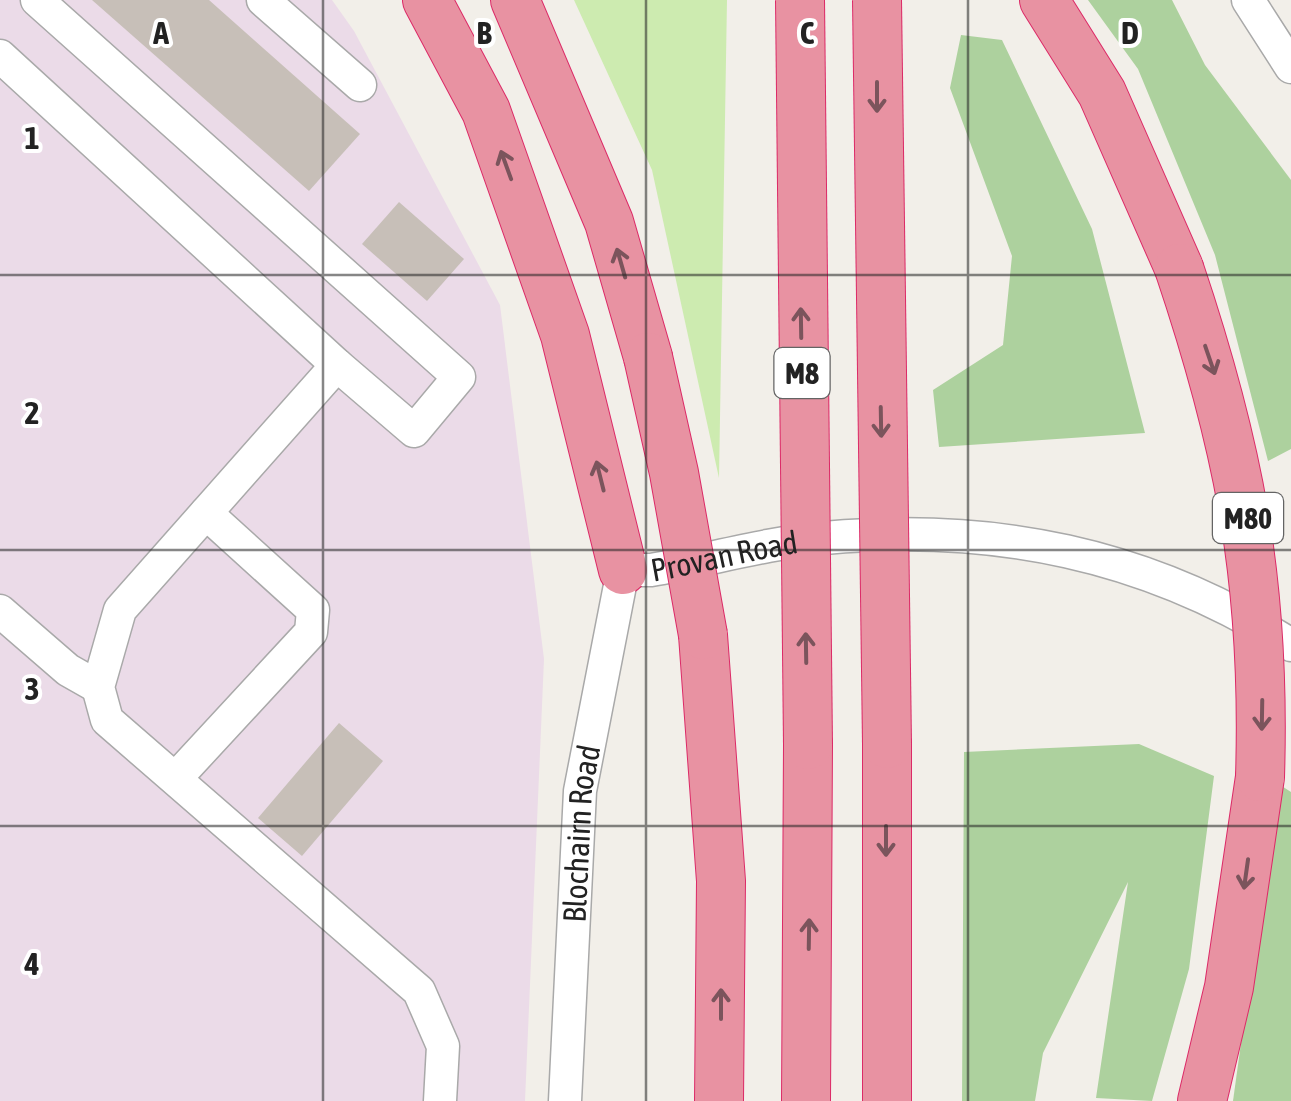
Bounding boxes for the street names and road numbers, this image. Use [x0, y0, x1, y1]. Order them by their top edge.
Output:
road number: M8 [774, 348, 830, 398]
road number: M80 [1213, 493, 1283, 543]
street label: Provan Road [648, 523, 800, 588]
street label: Blochairn Road [555, 741, 607, 923]

